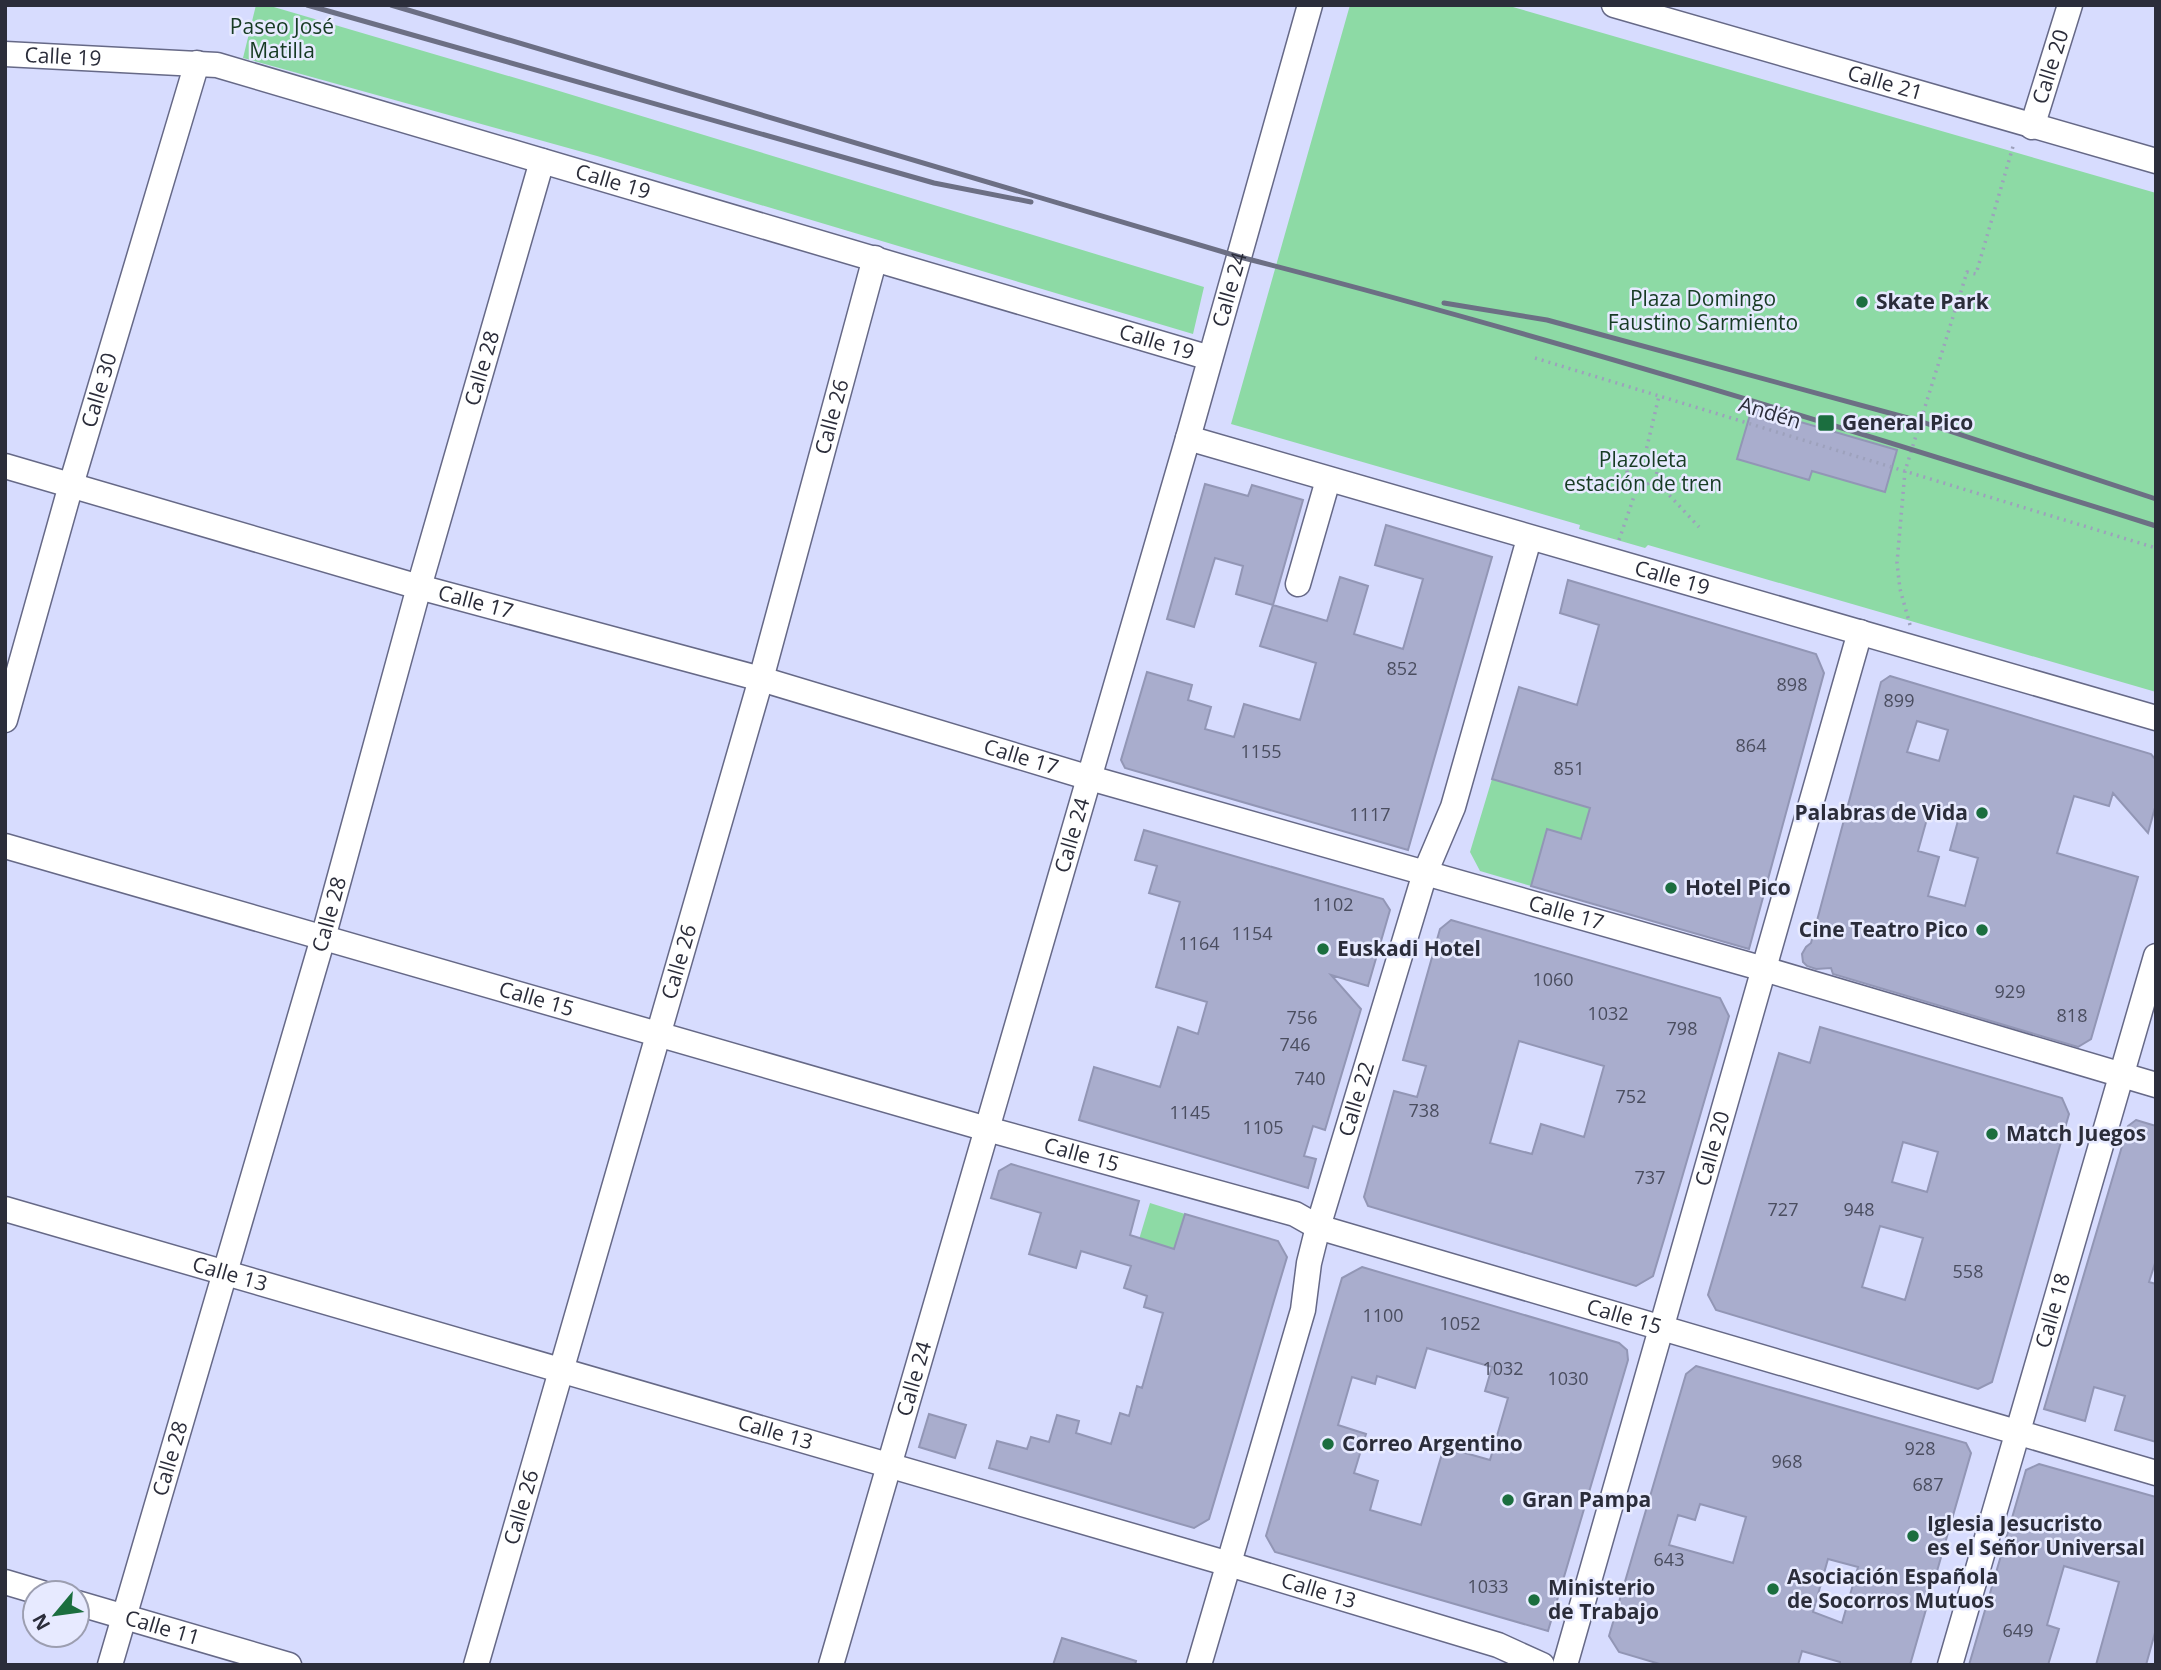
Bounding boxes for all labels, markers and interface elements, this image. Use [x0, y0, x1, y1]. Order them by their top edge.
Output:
park label: Paseo José Matilla [230, 12, 334, 64]
street label: Calle 20 [2025, 26, 2075, 107]
street label: Calle 19 [24, 40, 102, 72]
street label: Calle 21 [1844, 58, 1926, 106]
street label: Calle 19 [572, 157, 654, 205]
street label: Calle 24 [1205, 249, 1253, 330]
park label: Plaza Domingo Faustino Sarmiento [1608, 284, 1798, 336]
place label: Skate Park [1876, 287, 1990, 315]
marker: Skate Park [1854, 294, 1870, 310]
street label: Calle 19 [1116, 317, 1198, 366]
street label: Calle 28 [457, 327, 505, 409]
street label: Calle 30 [74, 349, 123, 431]
street label: Calle 26 [807, 376, 855, 457]
street label: Andén [1736, 389, 1805, 435]
place label: General Pico [1842, 408, 1973, 436]
marker: General Pico [1816, 413, 1836, 433]
park label: Plazoleta estación de tren [1564, 445, 1722, 497]
street label: Calle 19 [1632, 553, 1713, 601]
street label: Calle 17 [435, 578, 517, 625]
house number: 852 [1387, 656, 1417, 680]
house number: 898 [1777, 672, 1807, 696]
house number: 899 [1884, 688, 1914, 712]
street label: Calle 17 [980, 732, 1062, 781]
house number: 864 [1736, 733, 1766, 757]
house number: 1155 [1240, 739, 1282, 763]
house number: 851 [1554, 756, 1584, 780]
street label: Calle 24 [1047, 794, 1096, 876]
place label: Palabras de Vida [1794, 798, 1968, 826]
house number: 1117 [1349, 802, 1391, 826]
marker: Palabras de Vida [1974, 805, 1990, 821]
street label: Calle 28 [305, 873, 352, 955]
place label: Hotel Pico [1685, 873, 1791, 901]
marker: Hotel Pico [1663, 880, 1679, 896]
street label: Calle 17 [1526, 888, 1607, 936]
house number: 1102 [1312, 892, 1354, 916]
place label: Cine Teatro Pico [1799, 915, 1968, 943]
street label: Calle 26 [654, 921, 702, 1002]
house number: 1154 [1231, 921, 1273, 945]
marker: Cine Teatro Pico [1974, 922, 1990, 938]
house number: 1164 [1178, 931, 1220, 955]
place label: Euskadi Hotel [1337, 934, 1481, 962]
marker: Euskadi Hotel [1315, 941, 1331, 957]
house number: 1060 [1532, 967, 1574, 991]
street label: Calle 15 [496, 974, 577, 1022]
house number: 929 [1995, 979, 2025, 1003]
house number: 1032 [1587, 1001, 1629, 1025]
house number: 818 [2057, 1003, 2087, 1027]
house number: 756 [1287, 1005, 1317, 1029]
house number: 798 [1667, 1016, 1697, 1040]
house number: 746 [1280, 1032, 1310, 1056]
street label: Calle 22 [1331, 1058, 1380, 1140]
house number: 740 [1295, 1066, 1325, 1090]
house number: 752 [1616, 1084, 1646, 1108]
house number: 738 [1409, 1098, 1439, 1122]
house number: 1145 [1169, 1100, 1211, 1124]
street label: Calle 20 [1687, 1108, 1736, 1189]
house number: 1105 [1242, 1115, 1284, 1139]
place label: Match Juegos [2006, 1119, 2146, 1147]
marker: Match Juegos [1984, 1126, 2000, 1142]
street label: Calle 15 [1041, 1130, 1123, 1178]
house number: 737 [1635, 1165, 1665, 1189]
house number: 727 [1768, 1197, 1798, 1221]
house number: 948 [1844, 1197, 1874, 1221]
street label: Calle 13 [189, 1249, 271, 1297]
house number: 558 [1953, 1259, 1983, 1283]
street label: Calle 18 [2028, 1270, 2076, 1351]
street label: Calle 15 [1584, 1292, 1665, 1340]
house number: 1100 [1362, 1303, 1404, 1327]
house number: 1052 [1439, 1311, 1481, 1335]
street label: Calle 24 [889, 1338, 937, 1419]
house number: 1032 [1482, 1356, 1524, 1380]
house number: 1030 [1547, 1366, 1589, 1390]
street label: Calle 13 [735, 1407, 816, 1456]
street label: Calle 28 [145, 1418, 194, 1499]
place label: Correo Argentino [1342, 1429, 1523, 1457]
marker: Correo Argentino [1320, 1436, 1336, 1452]
house number: 928 [1905, 1436, 1935, 1460]
house number: 968 [1772, 1449, 1802, 1473]
street label: Calle 26 [496, 1466, 545, 1548]
house number: 687 [1913, 1472, 1943, 1496]
place label: Gran Pampa [1522, 1485, 1651, 1513]
marker: Gran Pampa [1500, 1492, 1516, 1508]
place label: Iglesia Jesucristo es el Señor Universal [1927, 1509, 2145, 1561]
marker: Iglesia Jesucristo es el Señor Universal [1905, 1528, 1921, 1544]
house number: 643 [1654, 1547, 1684, 1571]
place label: Asociación Española de Socorros Mutuos [1787, 1562, 1998, 1614]
street label: Calle 13 [1278, 1566, 1360, 1614]
place label: Ministerio de Trabajo [1548, 1573, 1659, 1625]
house number: 1033 [1467, 1574, 1509, 1598]
north arrow [21, 1579, 91, 1649]
marker: Asociación Española de Socorros Mutuos [1765, 1581, 1781, 1597]
marker: Ministerio de Trabajo [1526, 1592, 1542, 1608]
street label: Calle 11 [122, 1603, 204, 1651]
text: N [26, 1609, 56, 1635]
house number: 649 [2003, 1618, 2033, 1642]

